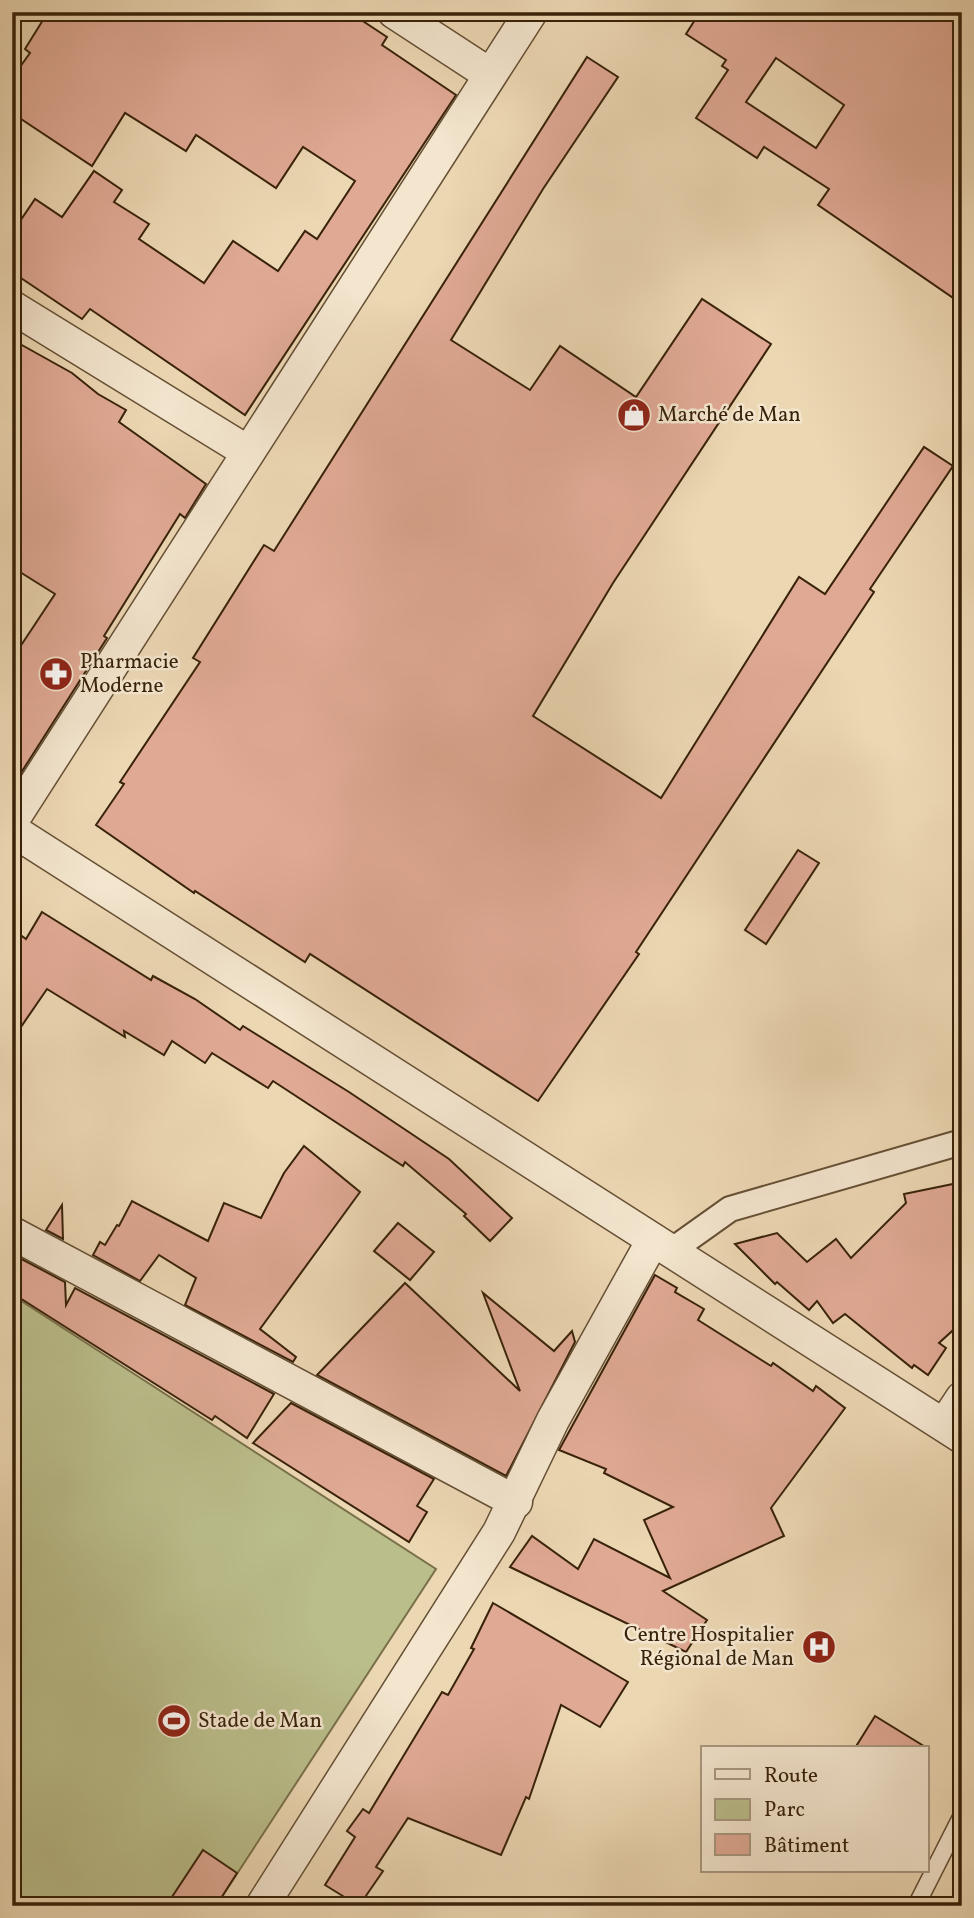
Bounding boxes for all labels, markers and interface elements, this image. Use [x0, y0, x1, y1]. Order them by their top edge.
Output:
shop icon: Marché de Man [615, 396, 653, 434]
place label: Marché de Man [658, 401, 801, 430]
place label: Pharmacie Moderne [80, 648, 179, 701]
pharmacy icon: Pharmacie Moderne [37, 655, 75, 693]
place label: Centre Hospitalier Régional de Man [624, 1621, 794, 1674]
hospital icon: Centre Hospitalier Régional de Man [800, 1628, 838, 1666]
sports icon: Stade de Man [155, 1702, 193, 1740]
place label: Stade de Man [198, 1707, 322, 1736]
legend [701, 1746, 928, 1872]
text: Route [764, 1762, 818, 1791]
text: Parc [764, 1796, 805, 1825]
text: Bâtiment [764, 1832, 849, 1861]

